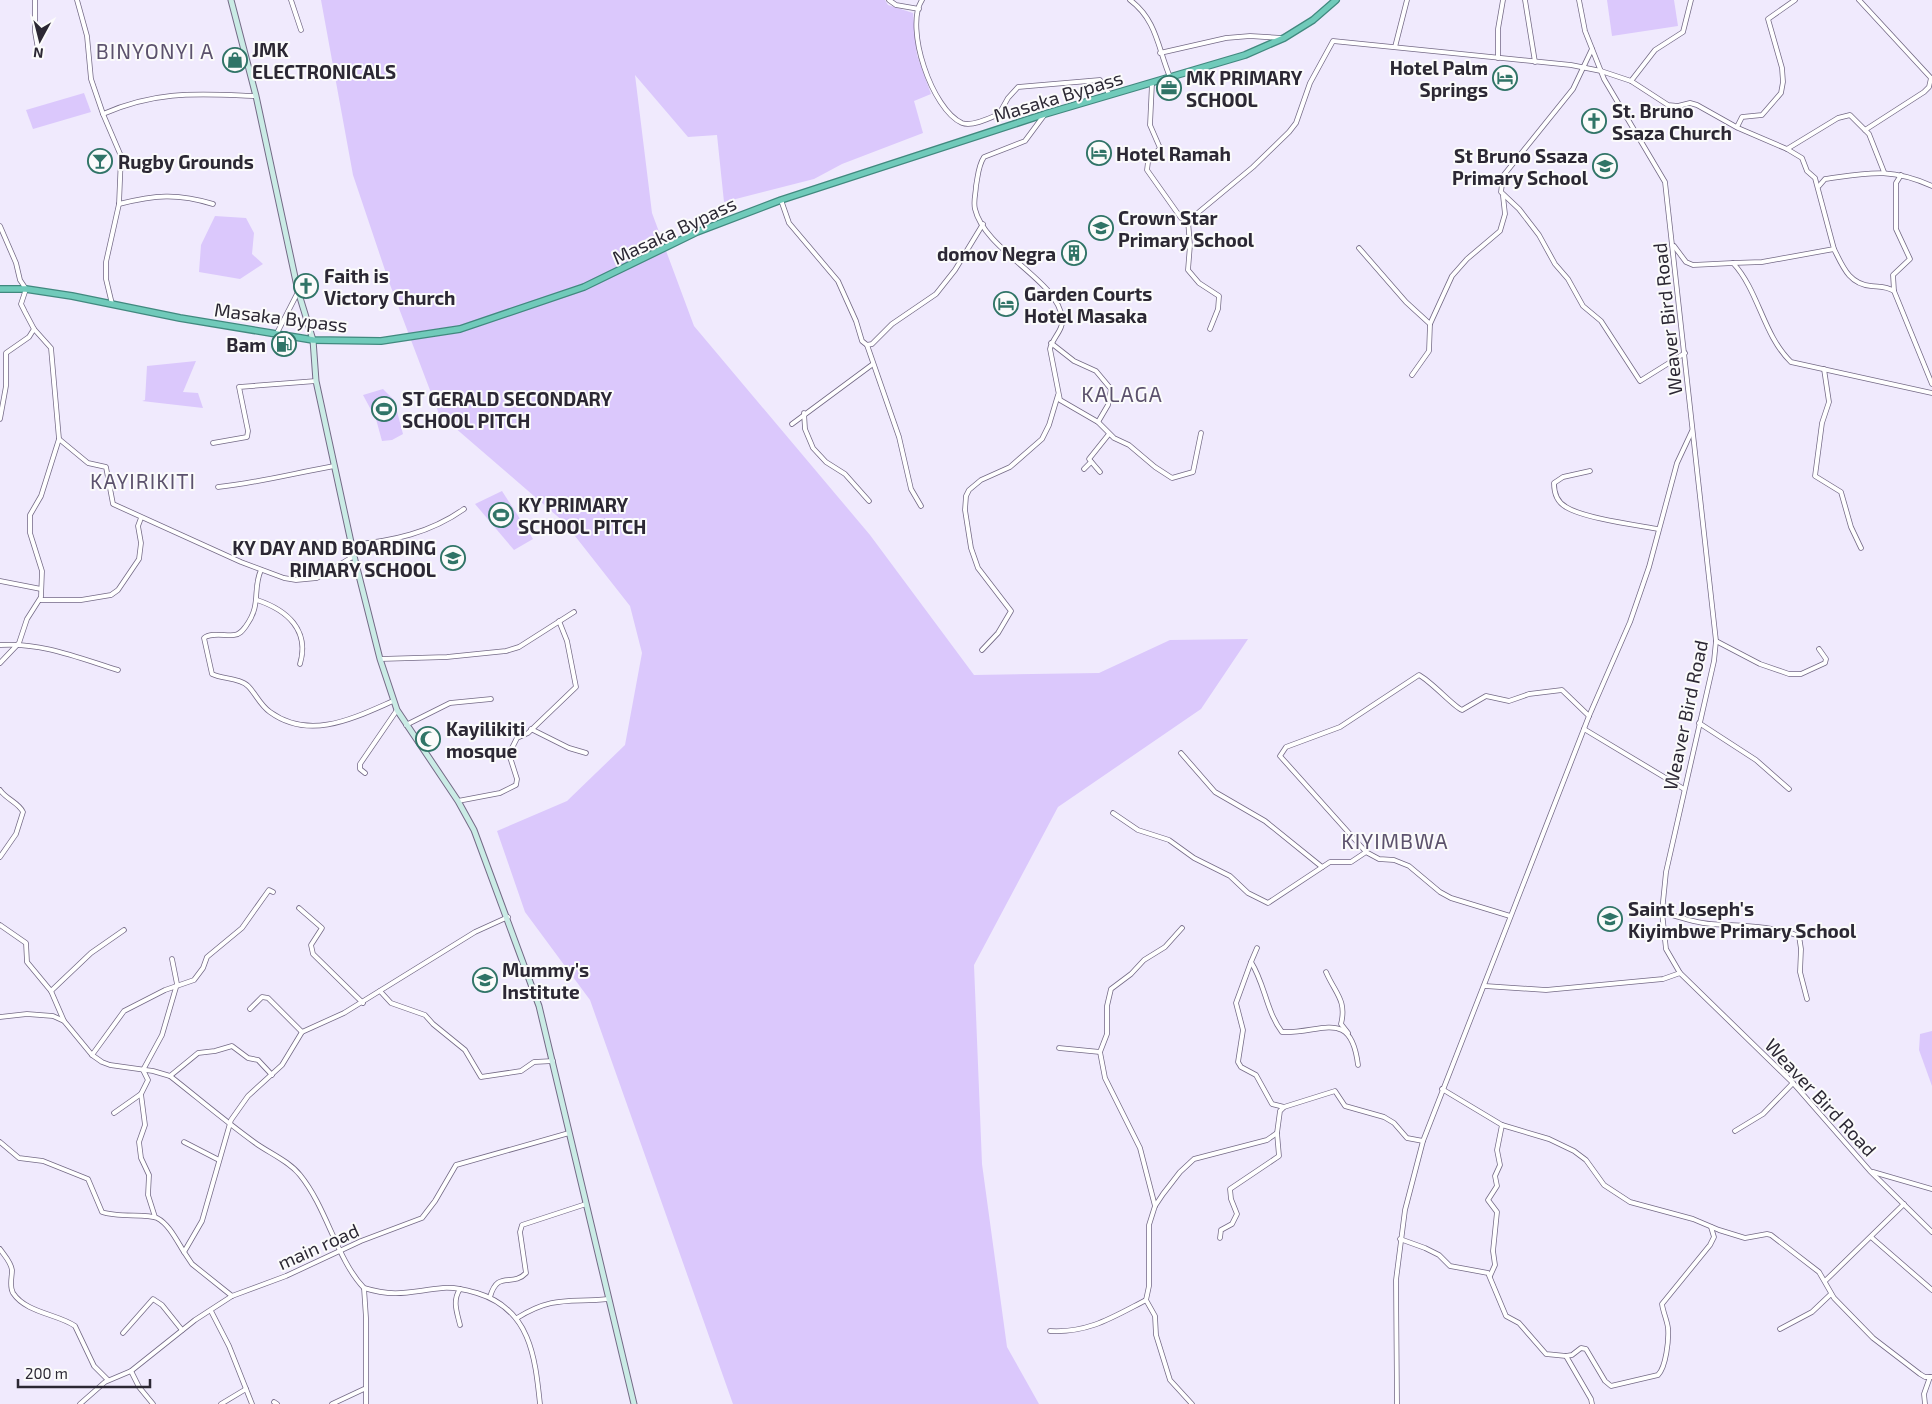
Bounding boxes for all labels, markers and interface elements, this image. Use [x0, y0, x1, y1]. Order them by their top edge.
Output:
north arrow [15, 15, 65, 65]
district label: BINYONYI A [96, 38, 214, 63]
place label: JMK ELECTRONICALS [252, 38, 396, 83]
text: N [32, 44, 44, 62]
shop icon: JMK ELECTRONICALS [222, 47, 248, 73]
place label: Hotel Palm Springs [1390, 56, 1488, 101]
street label: Masaka Bypass [991, 65, 1125, 127]
hotel icon: Hotel Palm Springs [1492, 65, 1518, 91]
place label: MK PRIMARY SCHOOL [1186, 66, 1303, 111]
office icon: MK PRIMARY SCHOOL [1156, 75, 1182, 101]
place label: St. Bruno Ssaza Church [1612, 99, 1732, 144]
church icon: St. Bruno Ssaza Church [1581, 108, 1607, 134]
hotel icon: Hotel Ramah [1086, 140, 1112, 166]
place label: Hotel Ramah [1116, 142, 1231, 165]
place label: St Bruno Ssaza Primary School [1452, 144, 1589, 190]
bar icon: Rugby Grounds [87, 148, 113, 174]
place label: Rugby Grounds [118, 150, 254, 174]
school or university icon: St Bruno Ssaza Primary School [1592, 153, 1618, 179]
street label: Masaka Bypass [608, 191, 740, 269]
place label: Crown Star Primary School [1118, 206, 1255, 252]
school or university icon: Crown Star Primary School [1088, 215, 1114, 241]
building icon: domov Negra [1061, 240, 1087, 266]
place label: domov Negra [937, 242, 1056, 265]
street label: Weaver Bird Road [1648, 242, 1686, 396]
place label: Faith is Victory Church [324, 264, 456, 310]
church icon: Faith is Victory Church [293, 273, 319, 299]
place label: Garden Courts Hotel Masaka [1024, 282, 1152, 327]
hotel icon: Garden Courts Hotel Masaka [993, 291, 1019, 317]
street label: Masaka Bypass [213, 297, 349, 337]
fuel station icon: Bam [271, 331, 297, 357]
place label: Bam [226, 333, 266, 356]
district label: KALAGA [1081, 381, 1163, 406]
place label: ST GERALD SECONDARY SCHOOL PITCH [402, 387, 613, 432]
sports icon: ST GERALD SECONDARY SCHOOL PITCH [371, 396, 397, 422]
district label: KAYIRIKITI [90, 468, 196, 493]
place label: KY PRIMARY SCHOOL PITCH [518, 493, 646, 538]
sports icon: KY PRIMARY SCHOOL PITCH [488, 502, 514, 528]
place label: KY DAY AND BOARDING RIMARY SCHOOL [232, 536, 436, 581]
school or university icon: KY DAY AND BOARDING RIMARY SCHOOL [440, 545, 466, 571]
street label: Weaver Bird Road [1658, 638, 1712, 792]
place label: Kayilikiti mosque [446, 717, 525, 762]
mosque icon: Kayilikiti mosque [415, 726, 441, 752]
district label: KIYIMBWA [1341, 828, 1449, 853]
place label: Saint Joseph's Kiyimbwe Primary School [1628, 897, 1857, 943]
school or university icon: Saint Joseph's Kiyimbwe Primary School [1597, 906, 1623, 932]
place label: Mummy's Institute [502, 958, 589, 1003]
school or university icon: Mummy's Institute [472, 967, 498, 993]
street label: Weaver Bird Road [1761, 1033, 1881, 1161]
street label: main road [274, 1218, 362, 1274]
scale bar [18, 1356, 150, 1388]
text: 200 m [25, 1364, 68, 1382]

